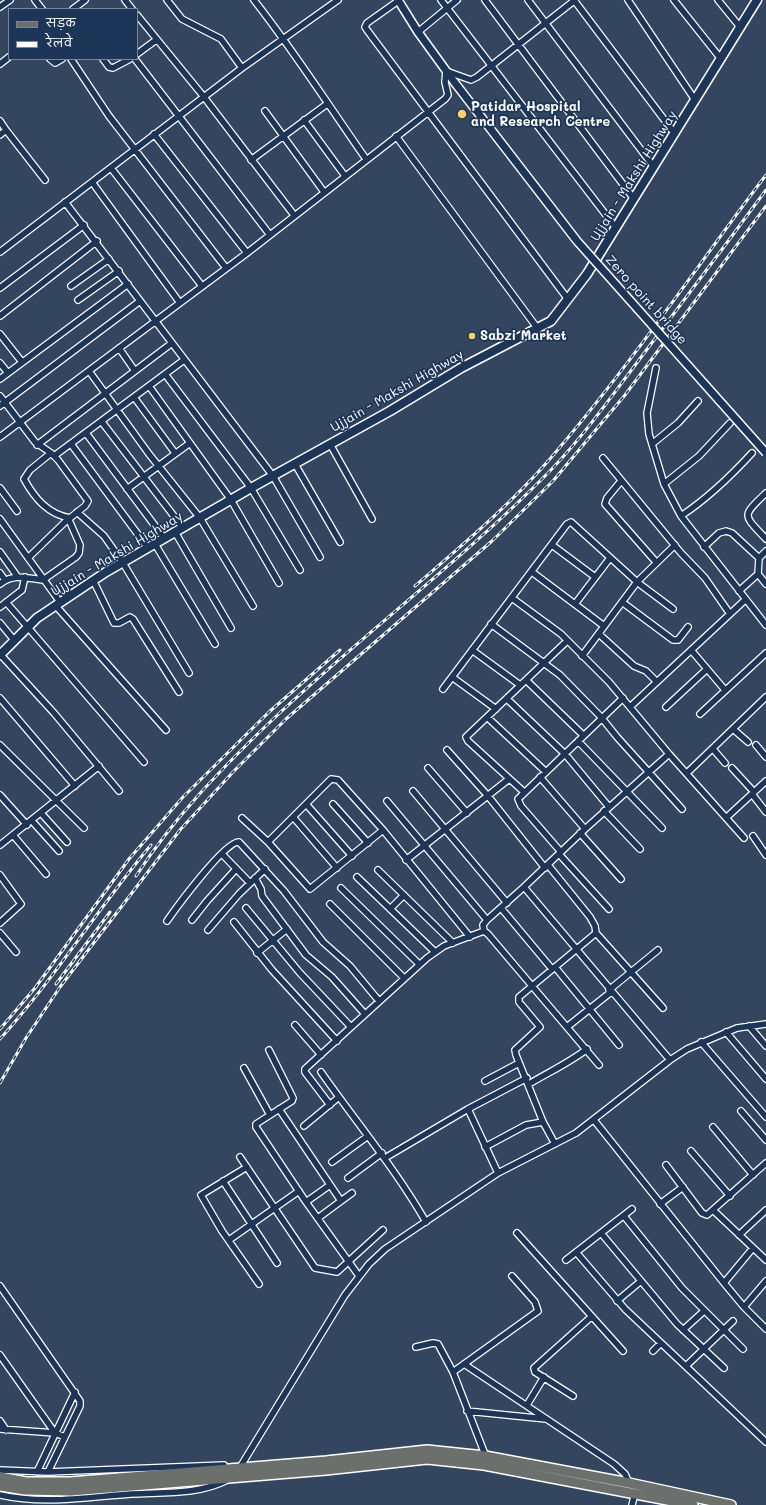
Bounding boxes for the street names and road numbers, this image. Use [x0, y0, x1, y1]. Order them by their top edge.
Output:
street label: Ujjain - Makshi Highway [587, 108, 681, 244]
street label: Zero point bridge [602, 252, 690, 348]
street label: Ujjain - Makshi Highway [328, 347, 466, 435]
street label: Ujjain - Makshi Highway [48, 508, 186, 600]

